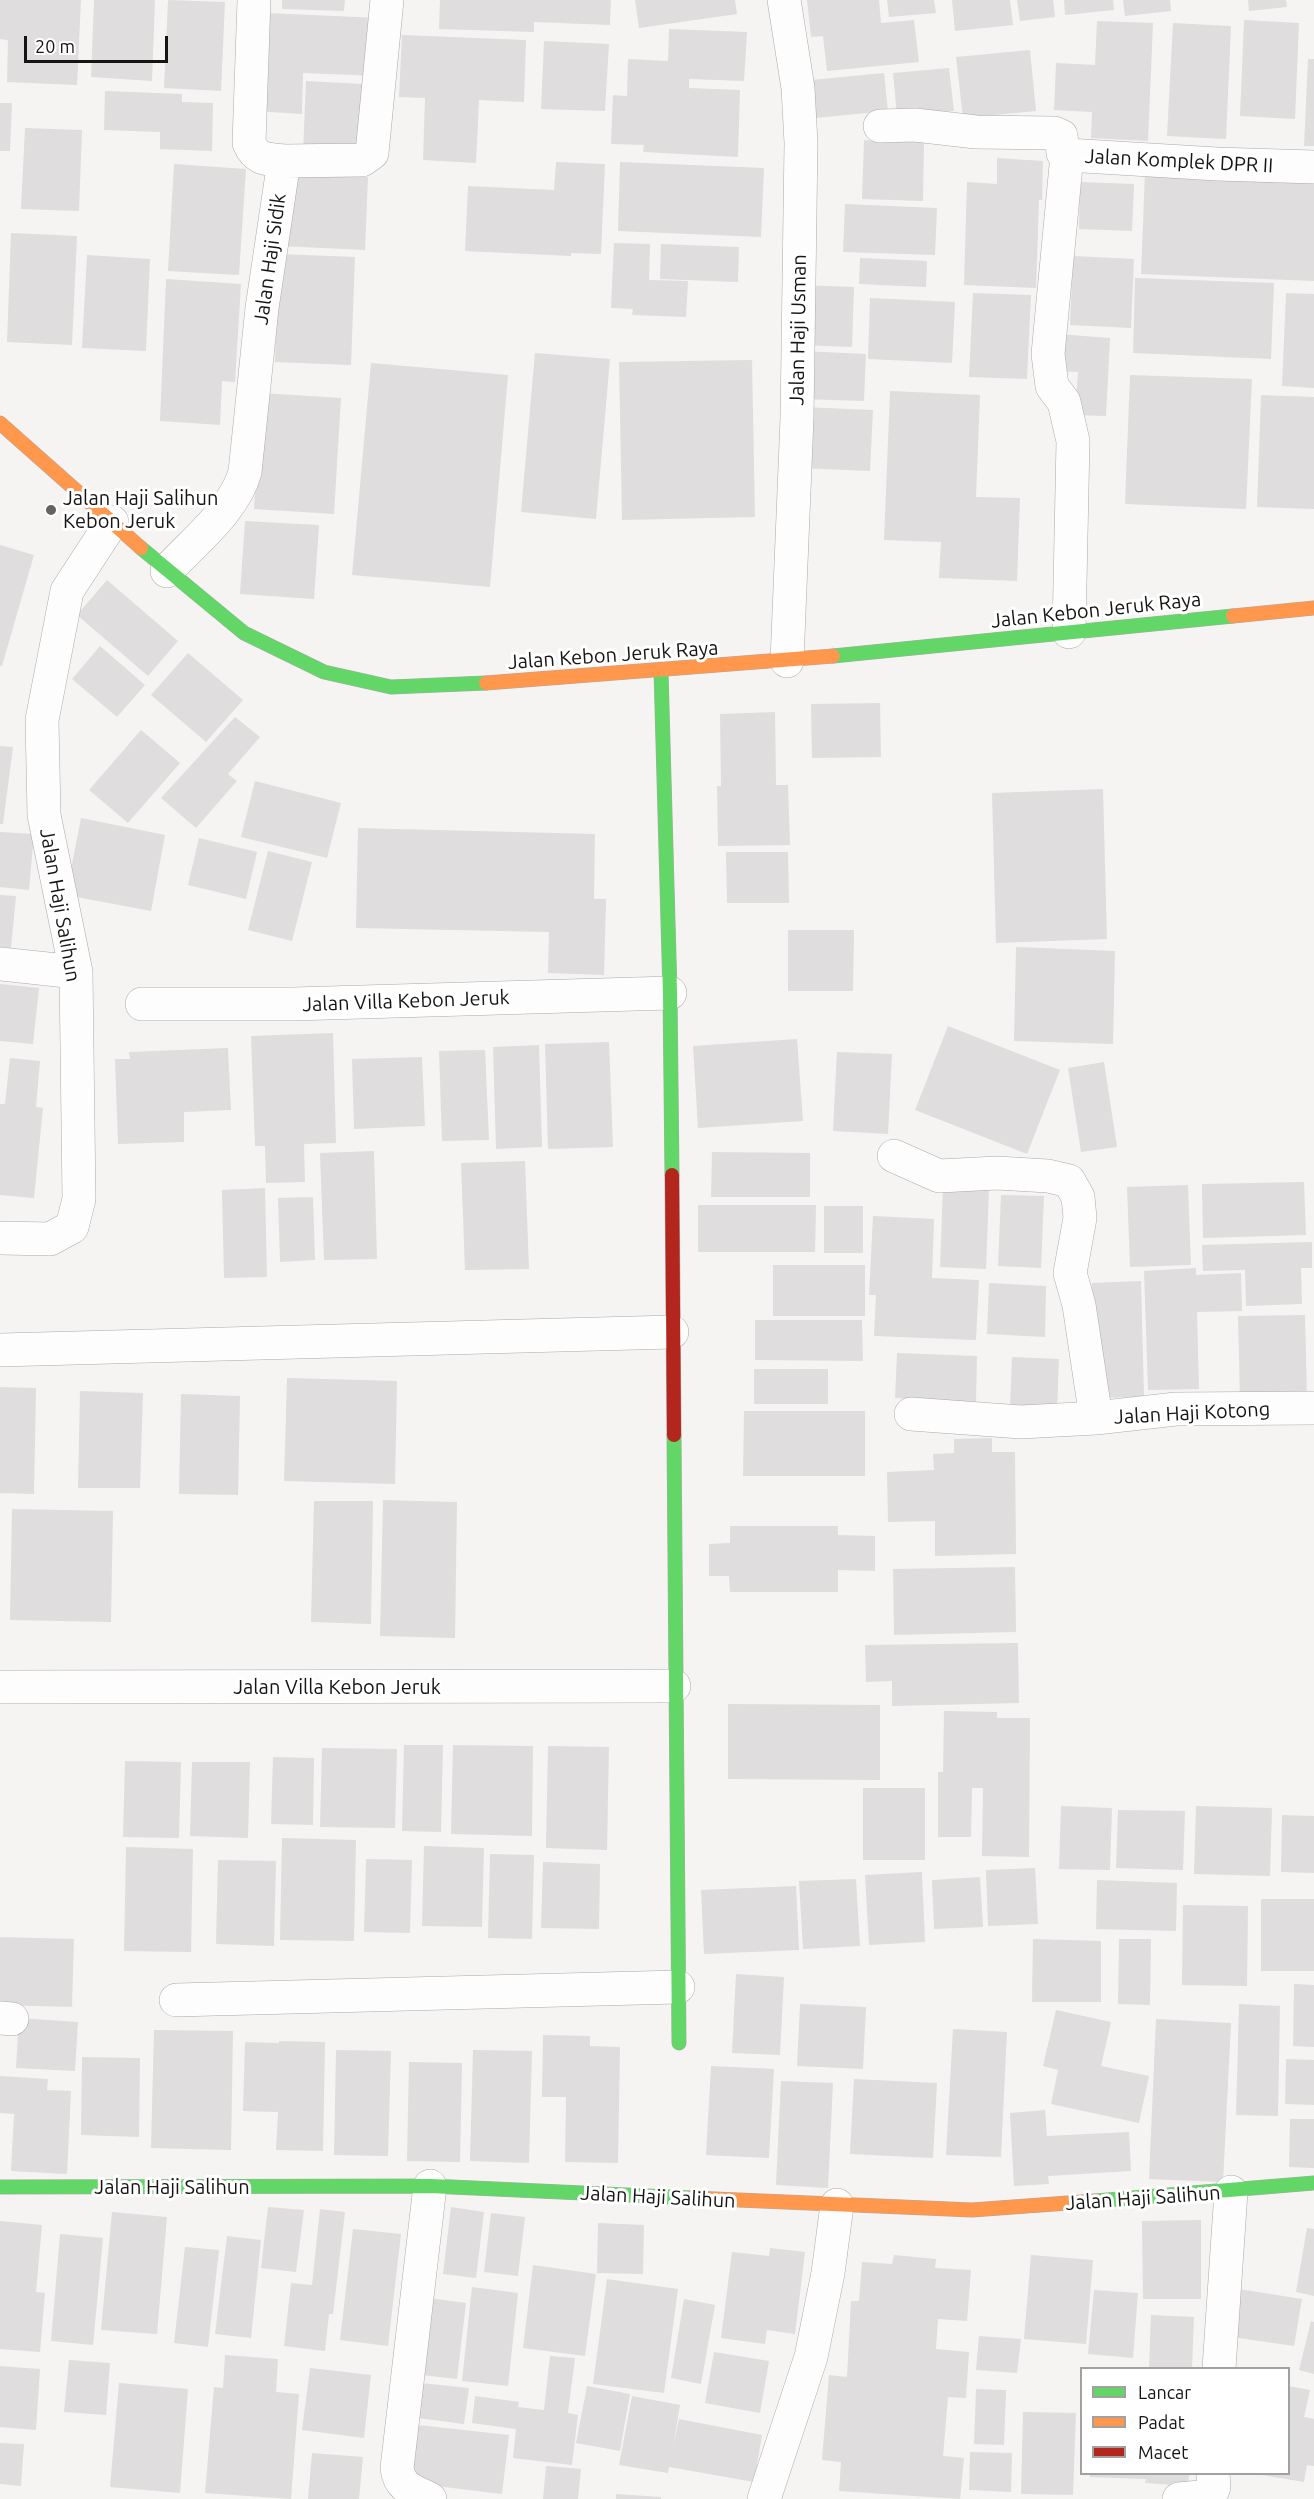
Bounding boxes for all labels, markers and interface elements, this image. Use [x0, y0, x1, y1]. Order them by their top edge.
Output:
scale bar [27, 24, 171, 62]
text: 20 m [35, 36, 75, 56]
street label: Jalan Komplek DPR II [1084, 144, 1274, 178]
street label: Jalan Haji Sidik [249, 192, 291, 326]
street label: Jalan Haji Usman [785, 254, 811, 406]
place label: Jalan Haji Salihun Kebon Jeruk [63, 486, 218, 533]
marker: Jalan Haji Salihun Kebon Jeruk [44, 503, 58, 517]
street label: Jalan Kebon Jeruk Raya [990, 587, 1202, 633]
street label: Jalan Kebon Jeruk Raya [507, 636, 719, 674]
street label: Jalan Haji Salihun [35, 826, 85, 984]
street label: Jalan Villa Kebon Jeruk [302, 985, 510, 1017]
street label: Jalan Haji Kotong [1113, 1397, 1271, 1429]
street label: Jalan Villa Kebon Jeruk [233, 1675, 441, 1699]
street label: Jalan Haji Salihun [94, 2175, 250, 2199]
street label: Jalan Haji Salihun [580, 2181, 736, 2213]
street label: Jalan Haji Salihun [1065, 2181, 1221, 2215]
legend [1080, 2367, 1290, 2475]
text: Lancar [1138, 2382, 1191, 2402]
text: Padat [1138, 2412, 1185, 2432]
text: Macet [1138, 2442, 1188, 2462]

